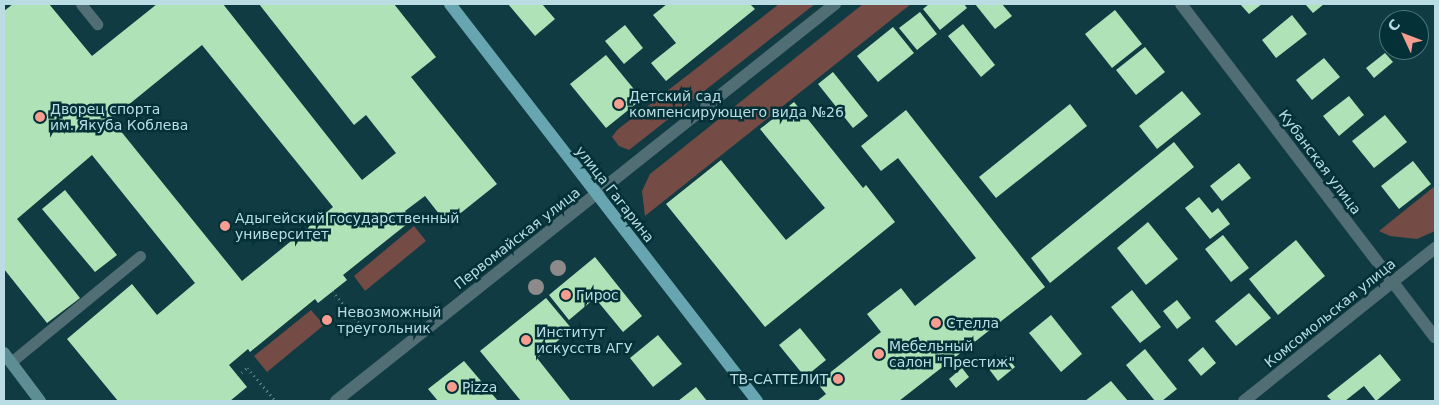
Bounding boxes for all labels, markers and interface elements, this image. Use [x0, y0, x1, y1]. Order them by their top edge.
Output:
north arrow [1379, 10, 1429, 60]
text: С [1384, 16, 1403, 35]
place label: Детский сад компенсирующего вида №26 [629, 88, 844, 120]
marker: Детский сад компенсирующего вида №26 [613, 98, 625, 110]
place label: Дворец спорта им. Якуба Коблева [50, 101, 188, 134]
street label: Кубанская улица [1275, 106, 1365, 218]
marker: Дворец спорта им. Якуба Коблева [34, 111, 46, 123]
street label: улица Гагарина [572, 142, 658, 246]
street label: Первомайская улица [451, 184, 583, 292]
place label: Адыгейский государственный университет [235, 210, 459, 242]
marker: Адыгейский государственный университет [219, 220, 231, 232]
street label: Комсомольская улица [1261, 255, 1399, 371]
place label: Гирос [576, 287, 619, 303]
marker: Гирос [560, 289, 572, 301]
place label: Невозможный треугольник [337, 304, 441, 336]
marker: Невозможный треугольник [321, 314, 333, 326]
place label: Стелла [946, 315, 999, 331]
marker: Стелла [930, 317, 942, 329]
place label: Институт искусств АГУ [536, 324, 632, 357]
marker: Институт искусств АГУ [520, 334, 532, 346]
place label: Мебельный салон "Престиж" [889, 338, 1015, 371]
marker: Мебельный салон "Престиж" [873, 348, 885, 360]
place label: ТВ-САТТЕЛИТ [730, 371, 828, 387]
marker: ТВ-САТТЕЛИТ [832, 373, 844, 385]
place label: Pizza [462, 379, 497, 395]
marker: Pizza [446, 381, 458, 393]

